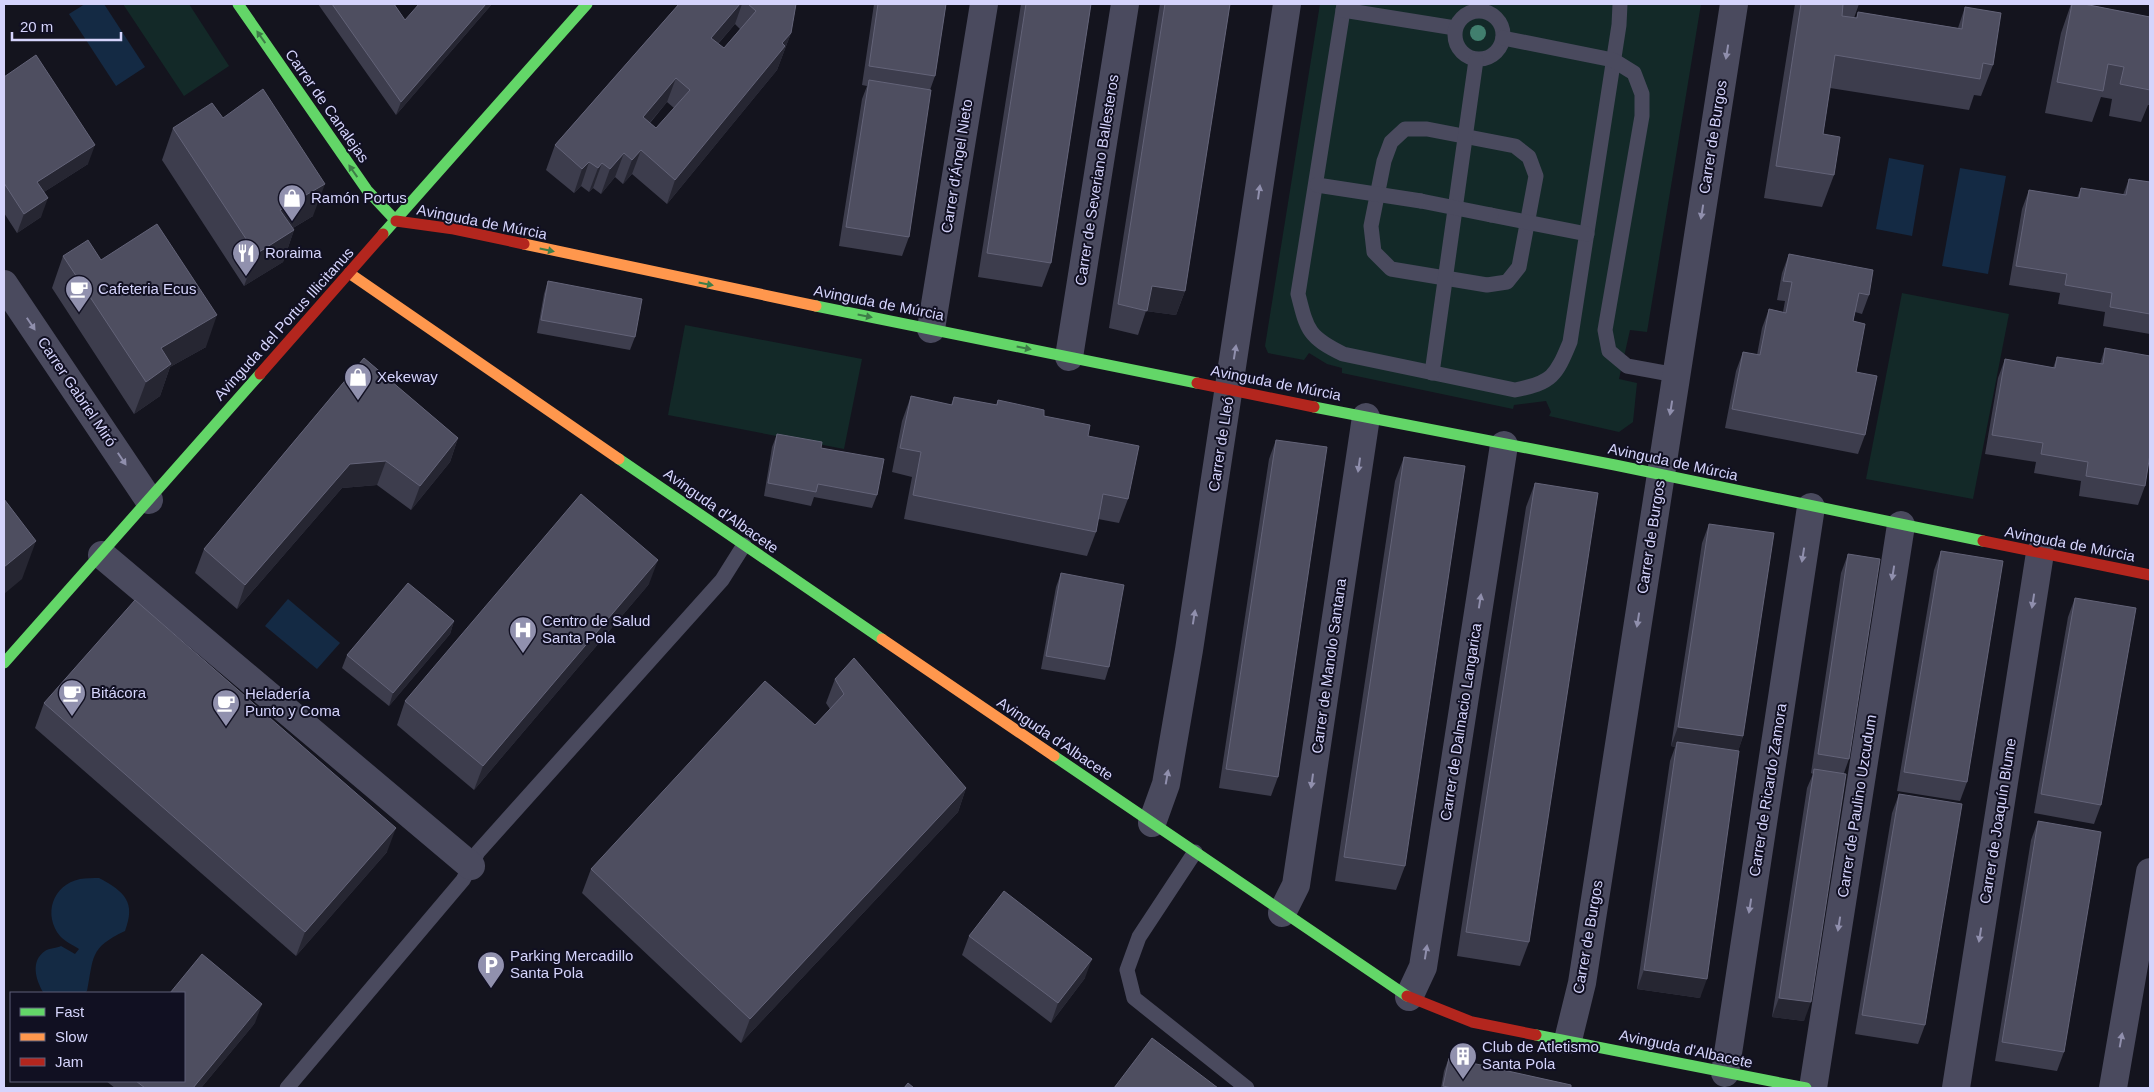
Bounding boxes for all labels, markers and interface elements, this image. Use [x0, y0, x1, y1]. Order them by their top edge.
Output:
scale bar [12, 10, 121, 42]
text: 20 m [20, 18, 53, 35]
one-way arrow [256, 30, 266, 44]
one-way arrow [1722, 44, 1730, 60]
street label: Carrer de Canalejas [282, 46, 373, 166]
street label: Carrer de Severiano Ballesteros [1071, 73, 1122, 287]
street label: Carrer de Burgos [1695, 79, 1730, 195]
street label: Carrer d'Ángel Nieto [938, 98, 975, 234]
one-way arrow [348, 164, 358, 177]
shop icon: Ramón Portus [277, 183, 307, 222]
one-way arrow [1255, 183, 1263, 199]
place label: Ramón Portus [311, 189, 407, 206]
street label: Avinguda de Múrcia [416, 201, 549, 243]
one-way arrow [1697, 205, 1705, 221]
restaurant icon: Roraima [231, 238, 261, 277]
street label: Avinguda del Portus Illicitanus [210, 244, 357, 404]
place label: Roraima [265, 244, 322, 261]
one-way arrow [539, 246, 555, 254]
cafe icon: Cafeteria Ecus [64, 274, 94, 313]
place label: Cafeteria Ecus [98, 280, 196, 297]
one-way arrow [698, 280, 713, 288]
street label: Avinguda de Múrcia [813, 282, 946, 324]
one-way arrow [857, 312, 872, 320]
one-way arrow [26, 318, 36, 331]
street label: Carrer Gabriel Miró [34, 334, 120, 450]
one-way arrow [1017, 344, 1032, 352]
one-way arrow [1231, 344, 1239, 360]
shop icon: Xekeway [343, 362, 373, 401]
street label: Avinguda de Múrcia [1210, 362, 1343, 404]
place label: Xekeway [377, 368, 438, 385]
street label: Carrer de Lleó [1205, 395, 1236, 493]
one-way arrow [1667, 400, 1675, 416]
street label: Avinguda de Múrcia [1607, 439, 1740, 484]
one-way arrow [117, 452, 127, 466]
one-way arrow [1354, 457, 1362, 473]
street label: Avinguda d'Albacete [661, 465, 782, 557]
street label: Carrer de Burgos [1633, 479, 1668, 595]
street label: Avinguda de Múrcia [2004, 523, 2137, 565]
one-way arrow [1799, 548, 1807, 564]
one-way arrow [1889, 565, 1897, 581]
street label: Carrer de Manolo Santana [1308, 577, 1349, 755]
one-way arrow [1476, 593, 1484, 609]
one-way arrow [2028, 594, 2036, 610]
one-way arrow [1190, 608, 1198, 624]
place label: Centro de Salud Santa Pola [542, 612, 650, 646]
one-way arrow [1634, 612, 1642, 628]
hospital icon: Centro de Salud Santa Pola [508, 615, 538, 654]
street label: Carrer de Dalmacio Langarica [1436, 621, 1485, 822]
cafe icon: Bitácora [57, 678, 87, 717]
place label: Bitácora [91, 684, 147, 701]
place label: Heladería Punto y Coma [245, 685, 341, 719]
cafe icon: Heladería Punto y Coma [211, 688, 241, 727]
street label: Avinguda d'Albacete [994, 694, 1116, 784]
street label: Carrer de Ricardo Zamora [1745, 701, 1790, 878]
street label: Carrer de Paulino Uzcudum [1834, 713, 1879, 899]
street label: Carrer de Joaquín Blume [1976, 737, 2019, 905]
one-way arrow [1164, 769, 1172, 785]
one-way arrow [1307, 774, 1315, 790]
street label: Carrer de Burgos [1569, 879, 1606, 995]
one-way arrow [1746, 899, 1754, 915]
one-way arrow [1834, 916, 1842, 932]
one-way arrow [1976, 927, 1984, 943]
one-way arrow [1422, 943, 1430, 959]
place label: Parking Mercadillo Santa Pola [510, 947, 633, 981]
parking icon: Parking Mercadillo Santa Pola [476, 950, 506, 989]
legend [10, 992, 185, 1082]
text: Fast [55, 1003, 85, 1020]
street label: Avinguda d'Albacete [1618, 1026, 1754, 1071]
text: Slow [55, 1028, 88, 1045]
one-way arrow [2118, 1032, 2126, 1048]
place label: Club de Atletismo Santa Pola [1482, 1038, 1599, 1072]
building icon: Club de Atletismo Santa Pola [1448, 1041, 1478, 1080]
text: Jam [55, 1053, 83, 1070]

